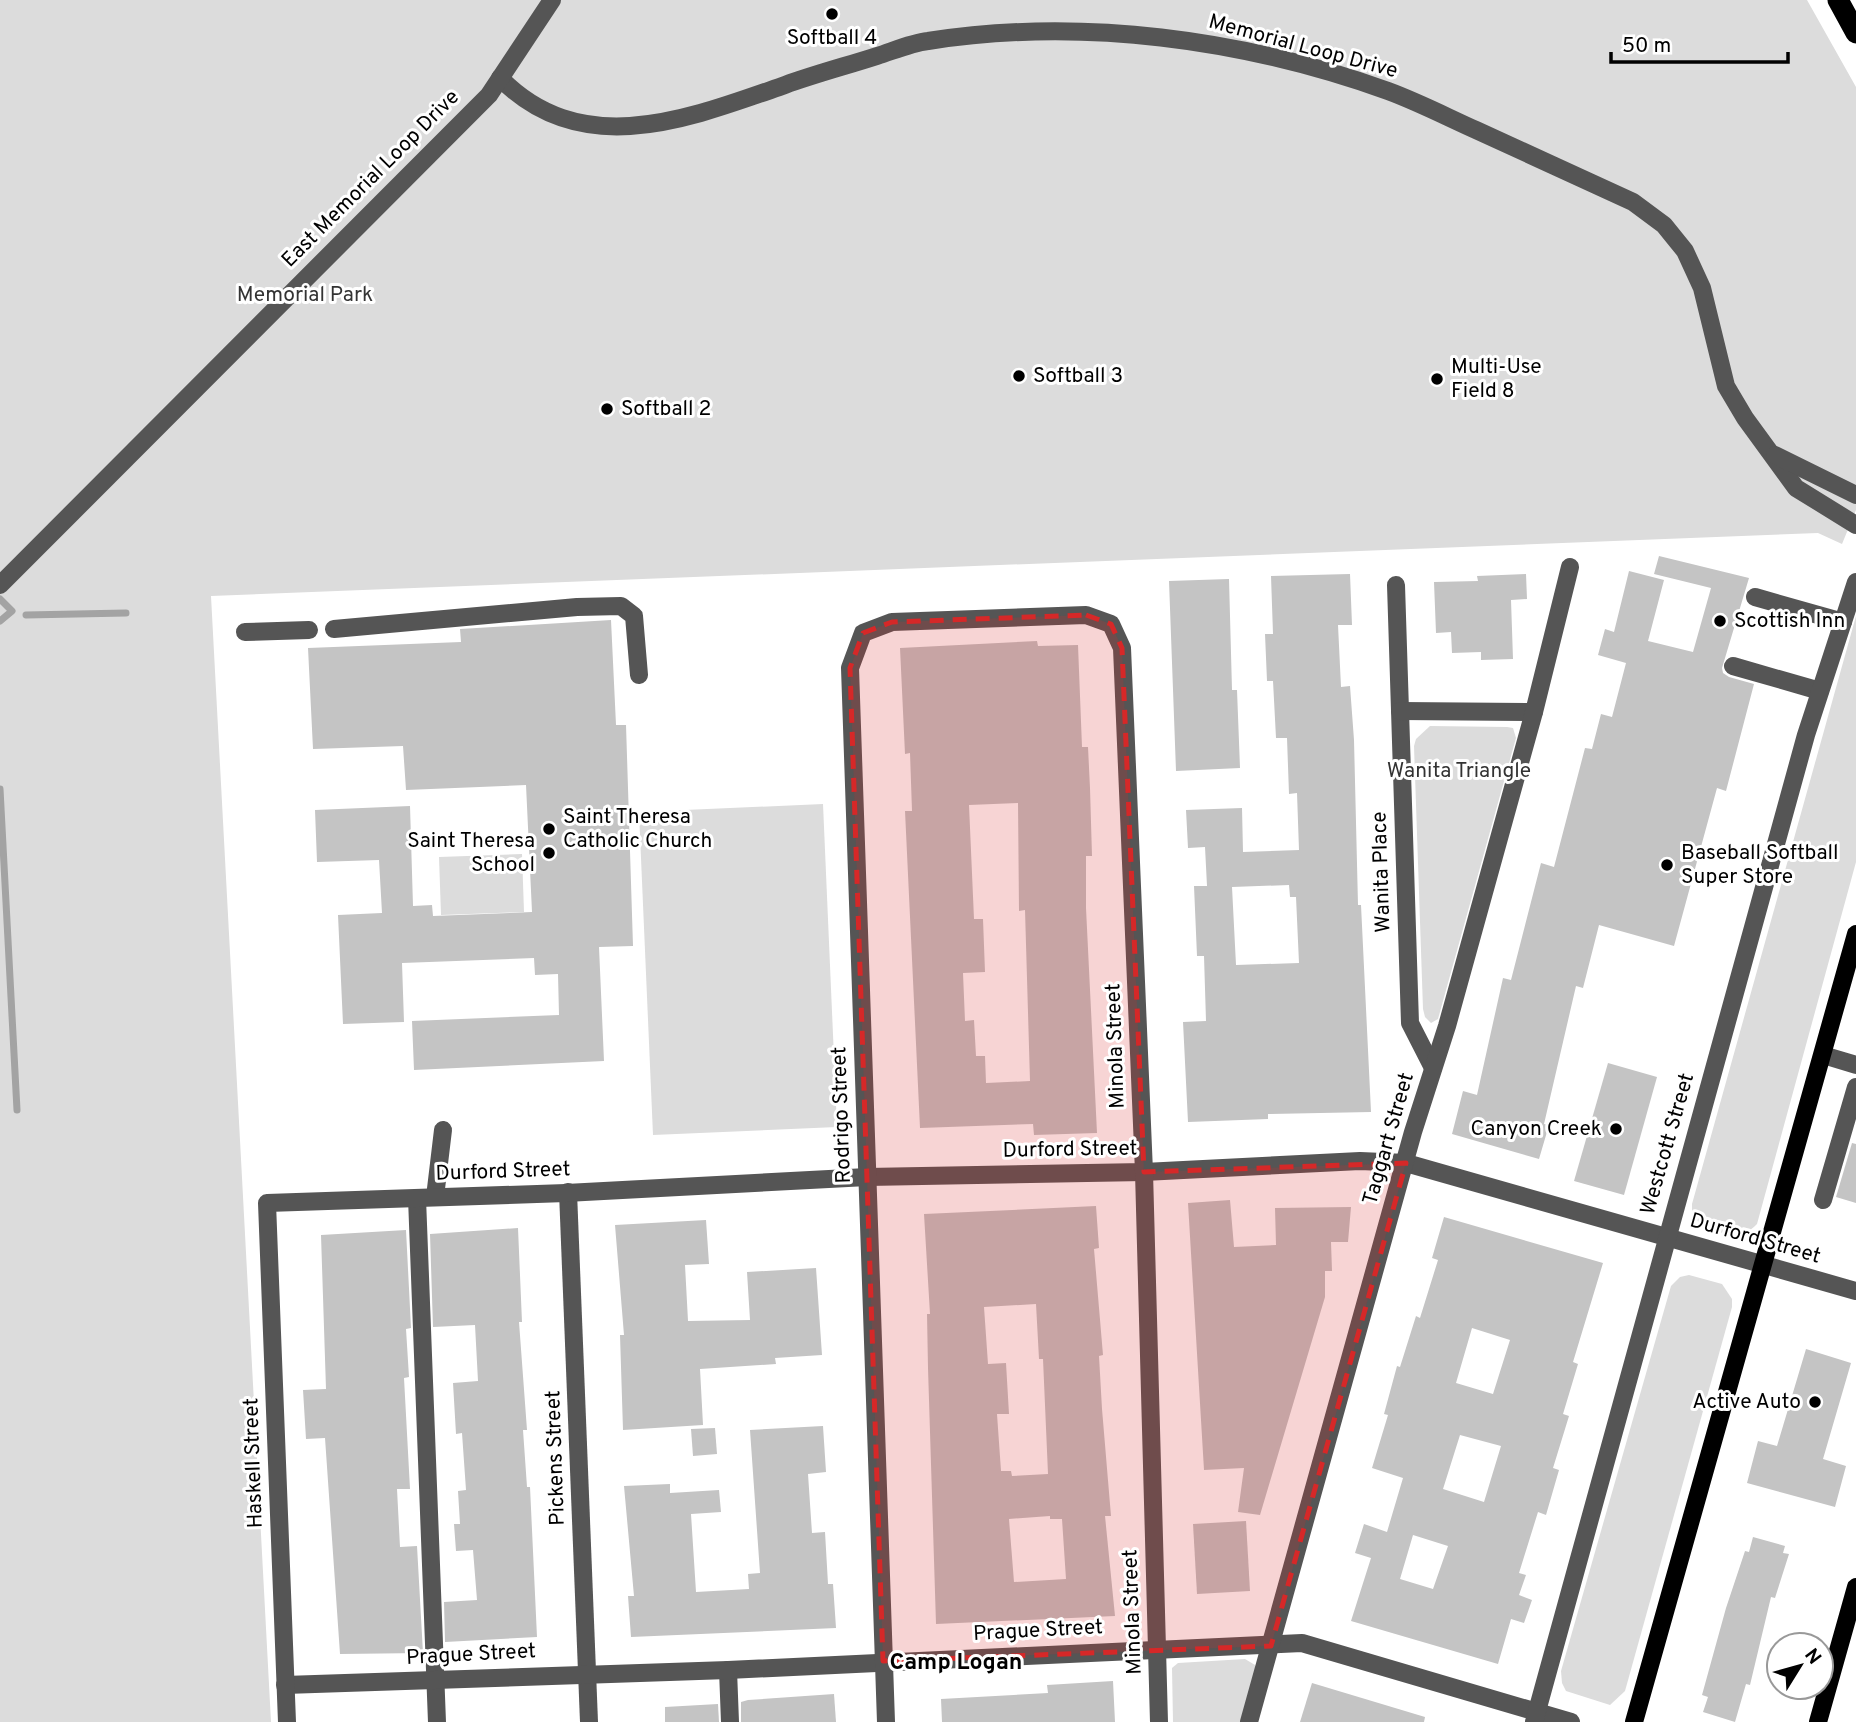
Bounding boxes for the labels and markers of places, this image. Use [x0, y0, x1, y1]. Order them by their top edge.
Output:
marker: Softball 4 [824, 6, 840, 22]
place label: Softball 4 [787, 25, 877, 52]
place label: Multi-Use Field 8 [1451, 354, 1542, 405]
place label: Softball 3 [1033, 363, 1123, 390]
marker: Softball 3 [1011, 368, 1027, 384]
marker: Multi-Use Field 8 [1429, 371, 1445, 387]
place label: Softball 2 [621, 396, 711, 423]
marker: Softball 2 [599, 401, 615, 417]
place label: Scottish Inn [1734, 608, 1845, 635]
marker: Scottish Inn [1712, 613, 1728, 629]
place label: Saint Theresa Catholic Church [563, 804, 712, 855]
marker: Saint Theresa Catholic Church [541, 821, 557, 837]
place label: Saint Theresa School [407, 828, 535, 879]
place label: Baseball Softball Super Store [1681, 840, 1839, 891]
marker: Saint Theresa School [541, 845, 557, 861]
marker: Baseball Softball Super Store [1659, 857, 1675, 873]
place label: Canyon Creek [1471, 1116, 1602, 1143]
marker: Canyon Creek [1608, 1121, 1624, 1137]
place label: Active Auto [1692, 1389, 1801, 1416]
marker: Active Auto [1807, 1394, 1823, 1410]

